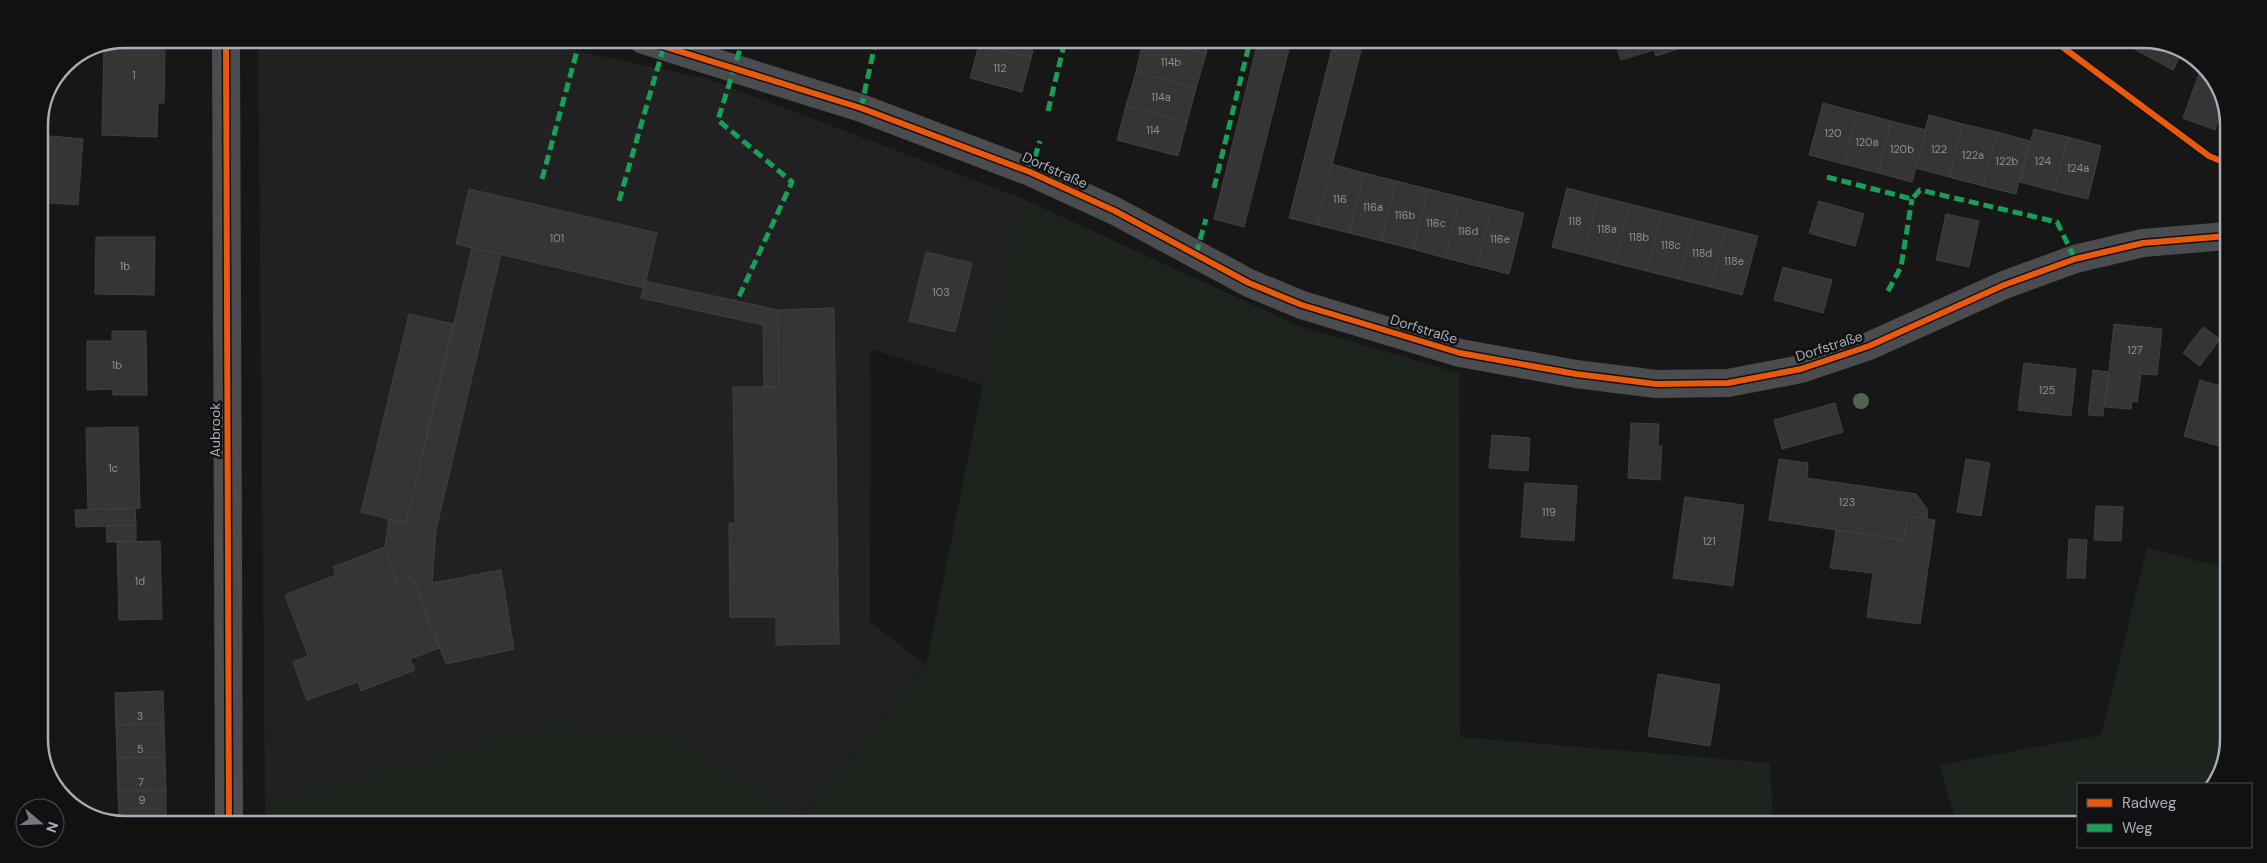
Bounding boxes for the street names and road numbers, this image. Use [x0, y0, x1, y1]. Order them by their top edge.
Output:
street label: Dorfstraße [1020, 148, 1091, 192]
street label: Dorfstraße [1388, 310, 1460, 348]
street label: Dorfstraße [1793, 327, 1865, 365]
street label: Aubrook [206, 403, 224, 457]

